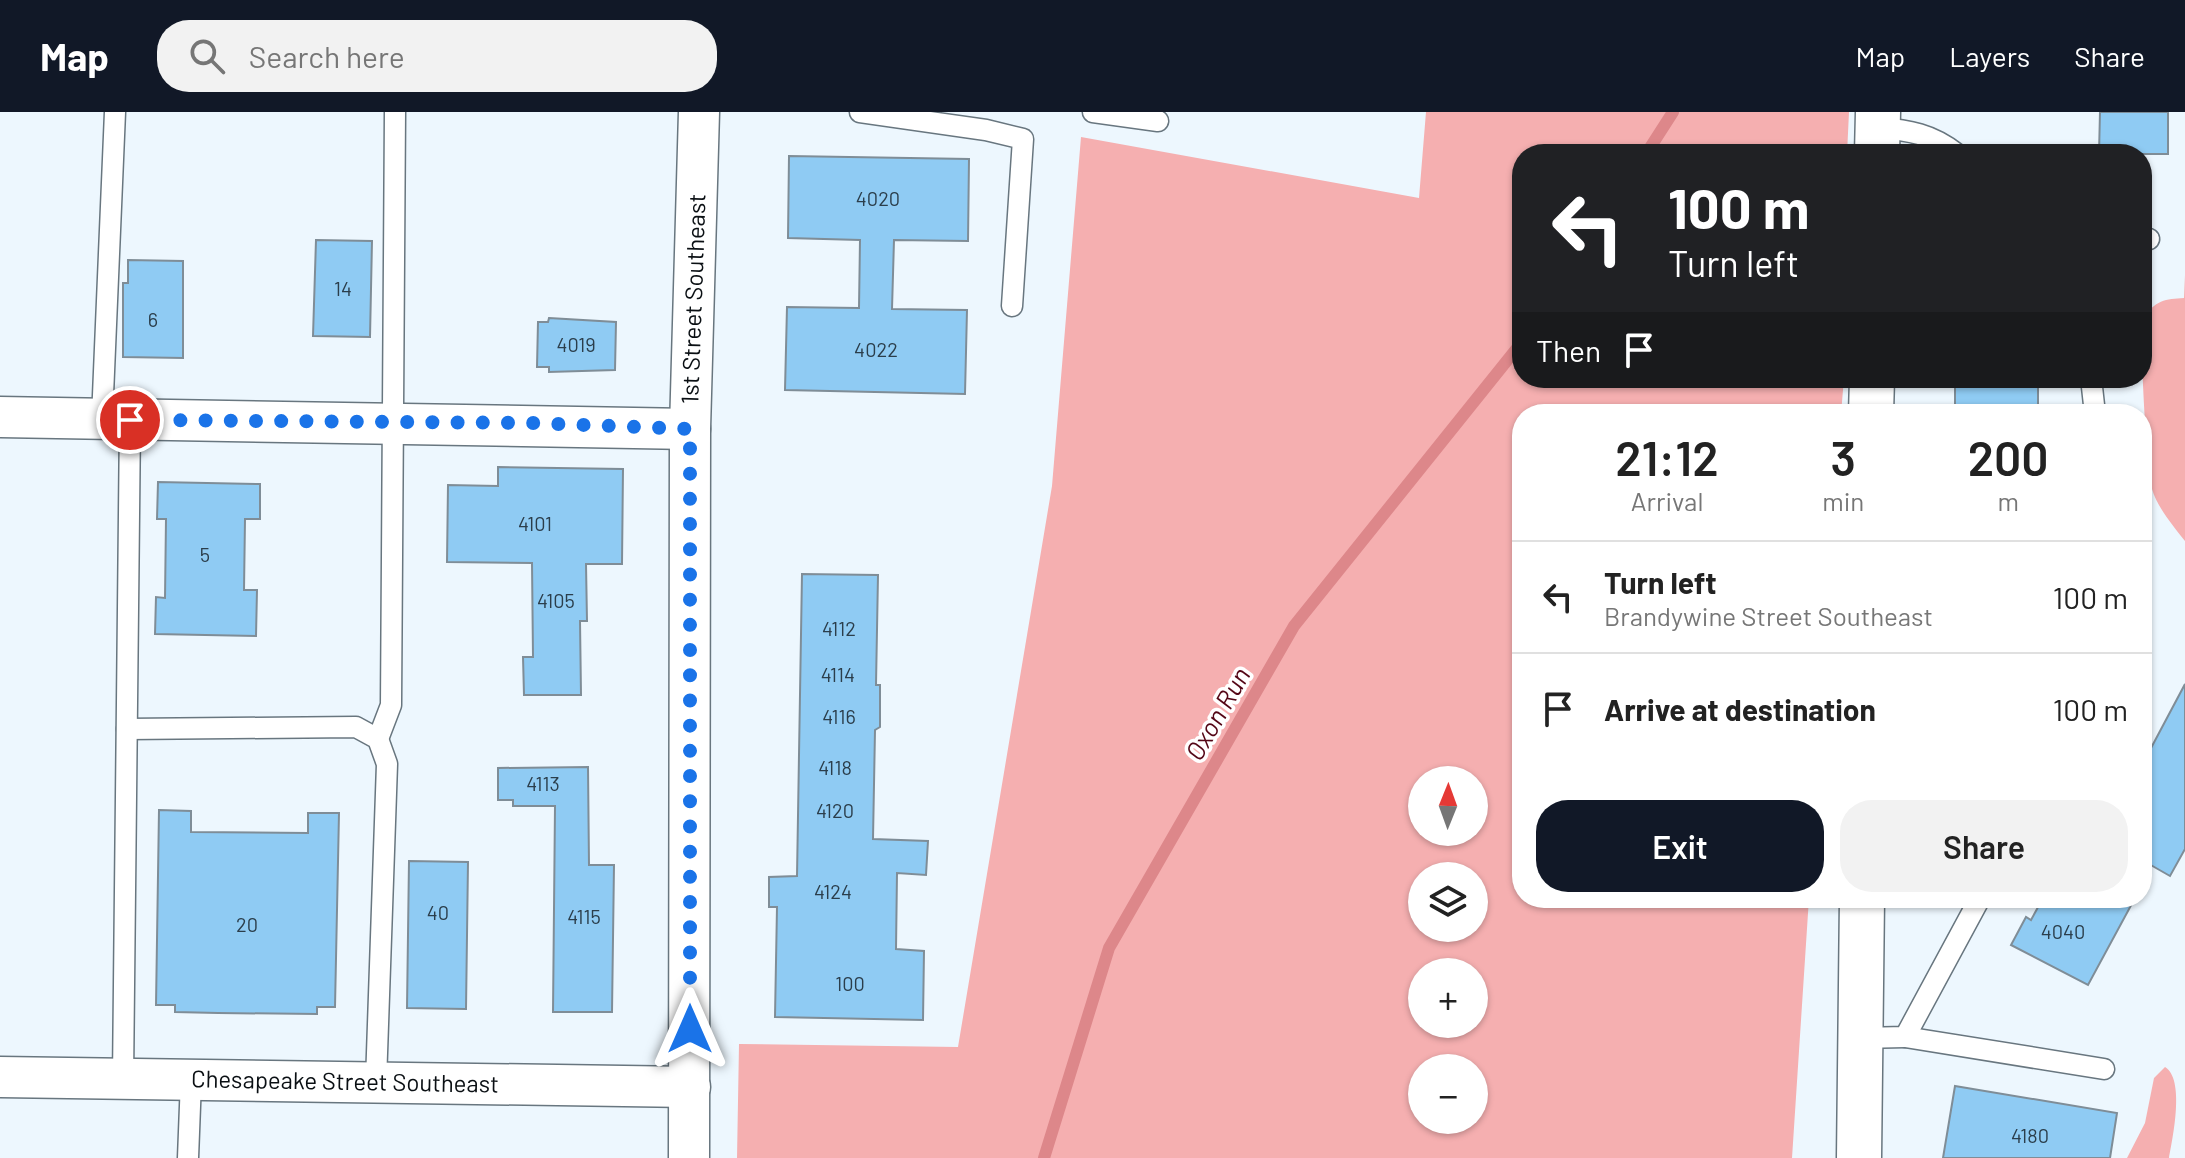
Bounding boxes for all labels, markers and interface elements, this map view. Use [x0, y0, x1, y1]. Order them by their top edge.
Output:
search box [157, 20, 717, 92]
text: Map [40, 33, 109, 79]
icon: search [185, 34, 229, 78]
text: Search here [249, 38, 405, 74]
text: Map [1855, 39, 1905, 73]
text: Layers [1949, 39, 2030, 73]
text: Share [2074, 39, 2145, 73]
text: 100 m [1668, 173, 1810, 240]
icon: left [1536, 176, 1640, 280]
house number: 4020 [856, 186, 900, 210]
street label: 1st Street Southeast [674, 193, 711, 405]
text: Turn left [1668, 241, 1799, 284]
house number: 14 [334, 276, 352, 300]
house number: 6 [148, 307, 158, 331]
icon: arrive [1617, 328, 1661, 372]
house number: 4019 [556, 332, 596, 356]
text: Then [1536, 332, 1601, 368]
house number: 4022 [854, 337, 898, 361]
pin [96, 386, 164, 454]
icon: arrive [108, 398, 152, 442]
text: 21:12 [1615, 428, 1719, 486]
text: 3 [1830, 428, 1856, 486]
text: 200 [1968, 428, 2049, 486]
text: Arrival [1631, 485, 1703, 516]
text: min [1822, 485, 1864, 516]
text: m [1997, 485, 2019, 516]
house number: 4101 [518, 511, 552, 535]
house number: 5 [200, 542, 210, 566]
text: Turn left [1604, 564, 1717, 600]
icon: left [1536, 575, 1580, 619]
text: 100 m [2053, 579, 2128, 615]
house number: 4105 [537, 588, 575, 612]
text: Brandywine Street Southeast [1604, 600, 1933, 631]
house number: 4112 [822, 616, 856, 640]
water label: Oxon Run [1178, 661, 1256, 765]
house number: 4114 [821, 662, 855, 686]
icon: arrive [1536, 687, 1580, 731]
text: Arrive at destination [1604, 691, 1876, 727]
text: 100 m [2053, 691, 2128, 727]
house number: 4116 [822, 704, 856, 728]
house number: 4118 [818, 755, 852, 779]
north arrow [1408, 766, 1488, 846]
map controls [1408, 766, 1488, 1134]
house number: 4113 [526, 771, 560, 795]
house number: 4120 [816, 798, 854, 822]
button: Exit [1536, 800, 1824, 892]
button: Share [1840, 800, 2128, 892]
button: layers [1408, 862, 1488, 942]
house number: 4124 [814, 879, 852, 903]
house number: 40 [427, 900, 449, 924]
house number: 4115 [567, 904, 601, 928]
house number: 20 [236, 912, 258, 936]
house number: 4040 [2041, 919, 2085, 943]
button: + [1408, 958, 1488, 1038]
house number: 100 [835, 971, 865, 995]
position arrow [648, 987, 732, 1071]
button: − [1408, 1054, 1488, 1134]
street label: Chesapeake Street Southeast [191, 1063, 499, 1098]
house number: 4180 [2011, 1123, 2049, 1147]

